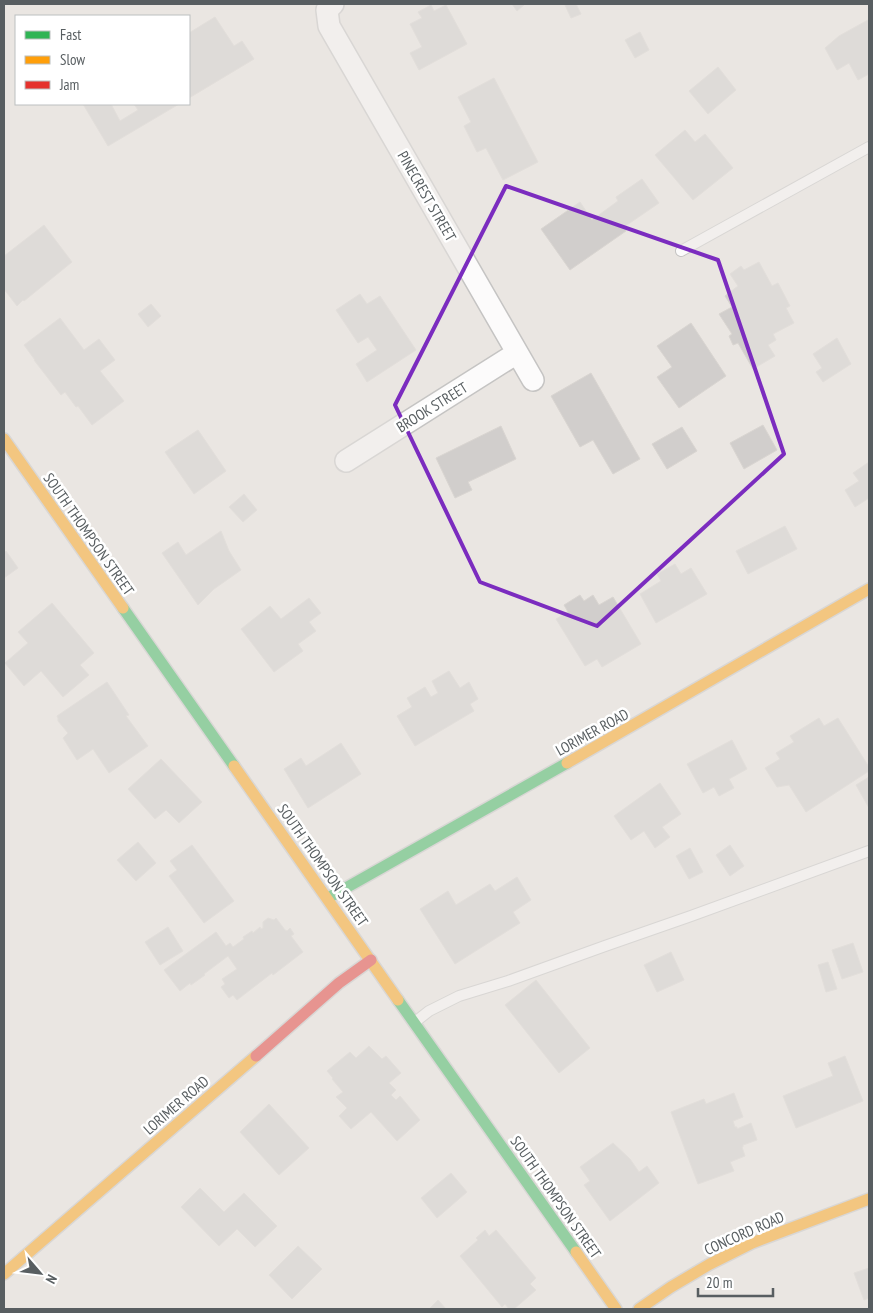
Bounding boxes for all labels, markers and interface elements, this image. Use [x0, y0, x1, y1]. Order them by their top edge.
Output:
legend [15, 15, 190, 105]
text: Fast [60, 25, 81, 44]
text: Slow [60, 50, 85, 69]
text: Jam [59, 75, 79, 94]
street label: PINECREST STREET [394, 148, 461, 245]
street label: BROOK STREET [393, 377, 471, 436]
street label: SOUTH THOMPSON STREET [40, 469, 139, 599]
street label: LORIMER ROAD [552, 704, 632, 760]
street label: SOUTH THOMPSON STREET [274, 800, 373, 930]
street label: LORIMER ROAD [139, 1071, 213, 1139]
street label: SOUTH THOMPSON STREET [507, 1132, 606, 1262]
street label: CONCORD ROAD [701, 1207, 787, 1259]
north arrow [15, 1248, 65, 1298]
scale bar [698, 1266, 773, 1298]
text: N [42, 1272, 61, 1287]
text: 20 m [706, 1273, 732, 1292]

